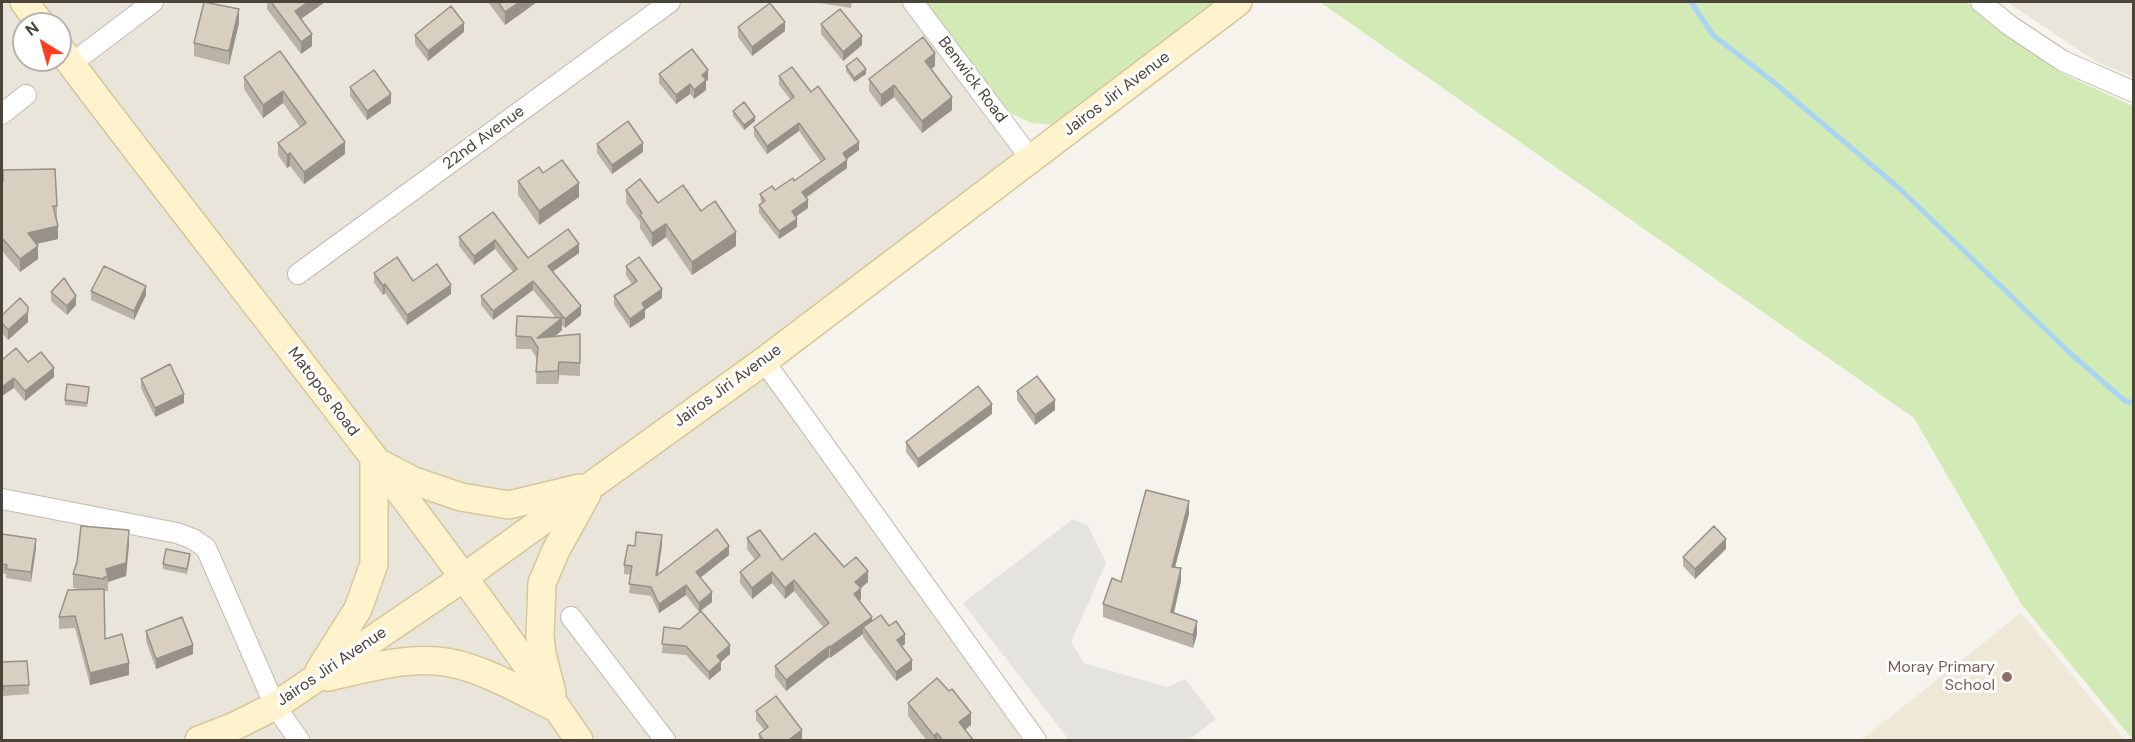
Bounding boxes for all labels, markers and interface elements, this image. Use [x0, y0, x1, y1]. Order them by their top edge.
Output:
north arrow [12, 12, 72, 72]
text: N [21, 17, 43, 41]
street label: Benwick Road [933, 33, 1011, 127]
street label: Jairos Jiri Avenue [1060, 48, 1174, 140]
street label: 22nd Avenue [439, 102, 529, 174]
street label: Jairos Jiri Avenue [671, 341, 785, 431]
street label: Matopos Road [283, 344, 363, 440]
street label: Jairos Jiri Avenue [273, 623, 391, 711]
place label: Moray Primary School [1888, 658, 1995, 696]
marker: Moray Primary School [2000, 670, 2014, 684]

